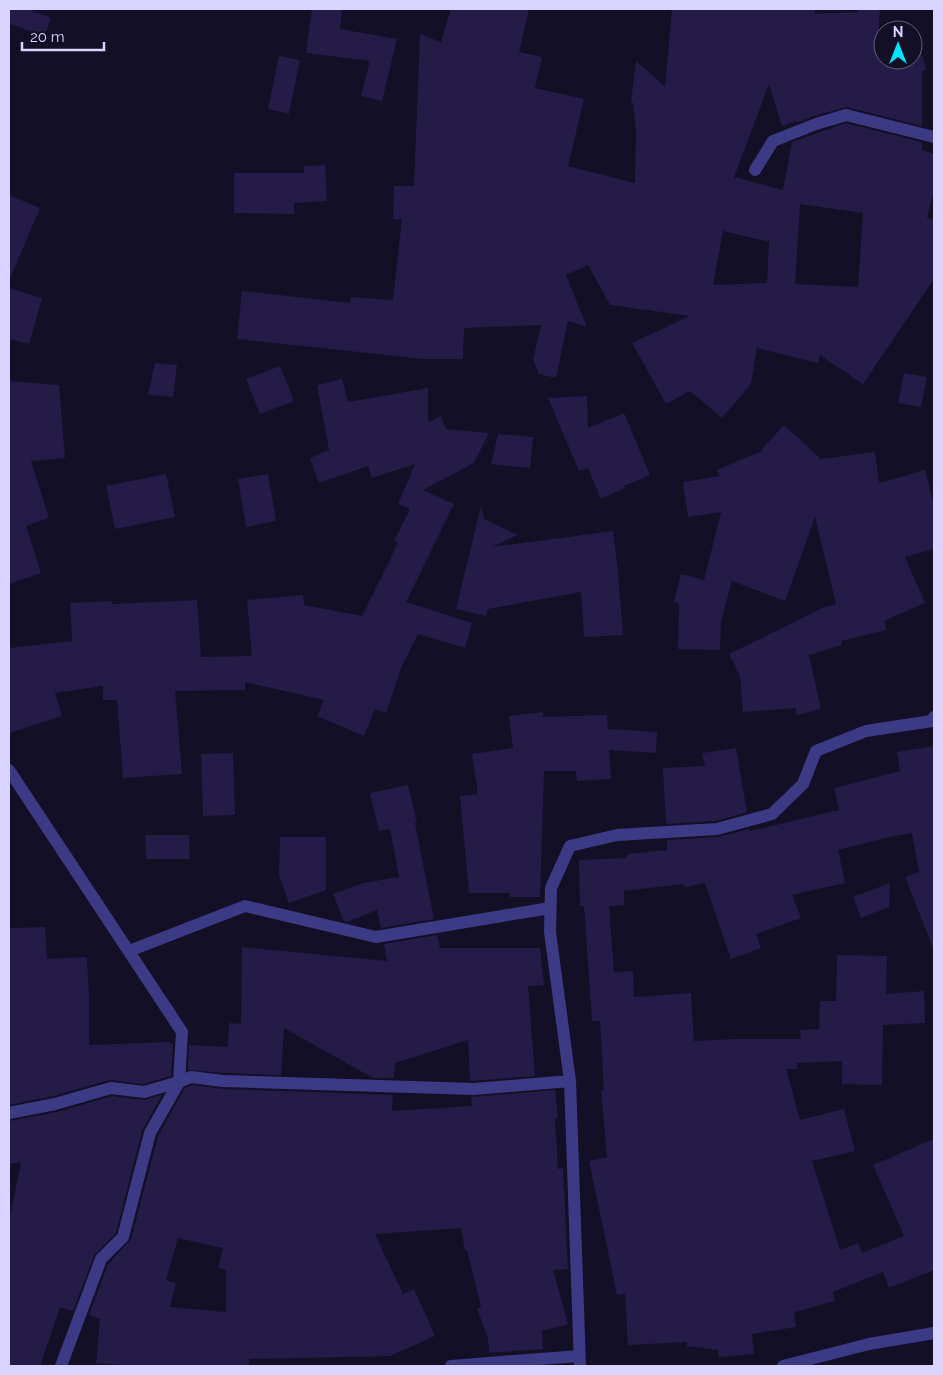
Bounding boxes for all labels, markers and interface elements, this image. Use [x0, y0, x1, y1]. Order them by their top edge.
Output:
scale bar [22, 20, 105, 52]
north arrow [873, 20, 923, 70]
text: N [893, 24, 903, 40]
text: 20 m [30, 28, 65, 46]

